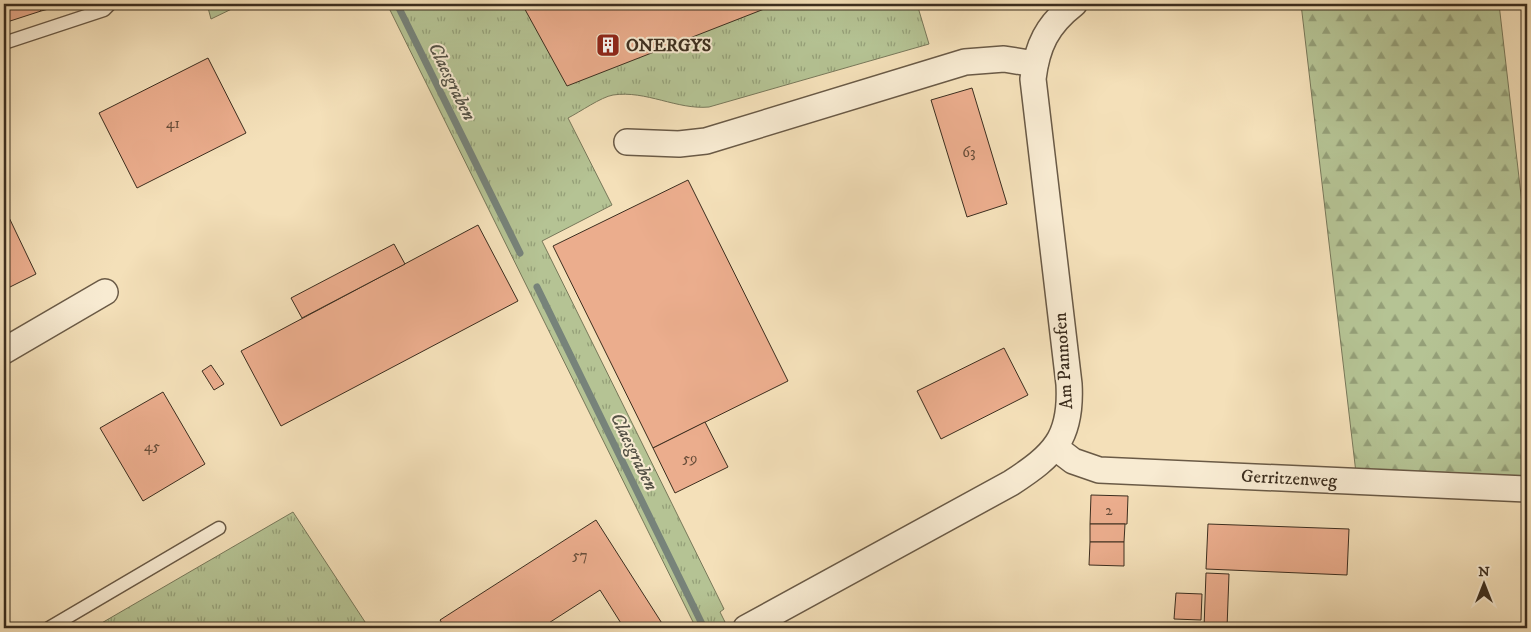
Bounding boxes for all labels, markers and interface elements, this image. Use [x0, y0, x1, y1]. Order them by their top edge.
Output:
building icon: ONERGYS [595, 32, 621, 58]
place label: ONERGYS [626, 35, 711, 57]
water label: Claesgraben [423, 39, 481, 125]
house number: 41 [166, 114, 180, 133]
house number: 63 [962, 143, 976, 162]
street label: Am Pannofen [1050, 311, 1078, 410]
water label: Claesgraben [605, 409, 663, 495]
house number: 45 [144, 437, 161, 456]
house number: 59 [683, 449, 697, 468]
street label: Gerritzenweg [1240, 465, 1338, 493]
house number: 2 [1105, 501, 1113, 520]
house number: 57 [572, 546, 588, 565]
north arrow [1458, 560, 1508, 610]
text: N [1478, 563, 1490, 581]

